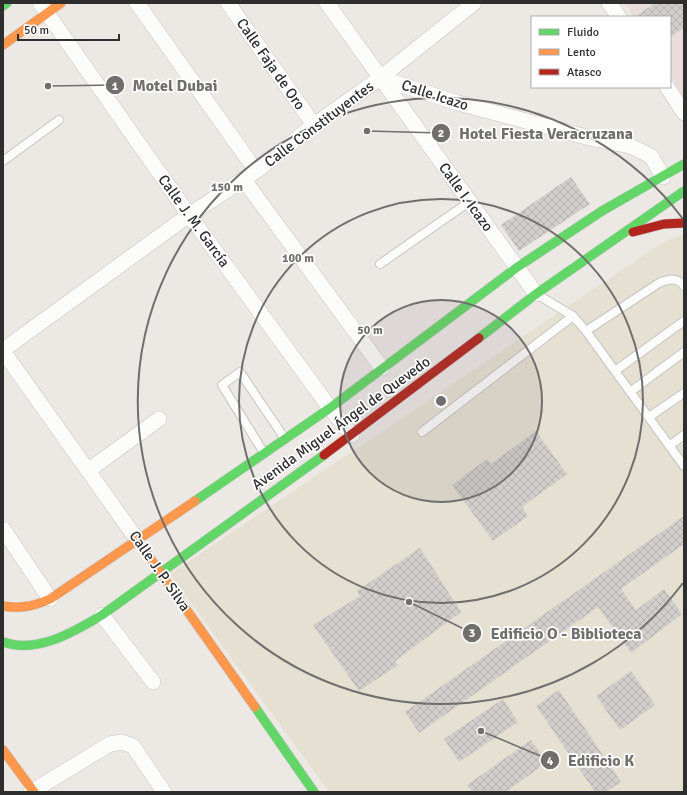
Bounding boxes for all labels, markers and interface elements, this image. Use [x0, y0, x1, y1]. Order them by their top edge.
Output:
street label: Calle Faja de Oro [233, 15, 309, 113]
scale bar [18, 16, 119, 42]
legend [531, 16, 671, 88]
text: 50 m [24, 23, 49, 38]
text: Fluido [567, 25, 599, 40]
text: Lento [567, 45, 596, 60]
text: Atasco [567, 65, 602, 80]
callout: Motel Dubai [105, 71, 226, 99]
text: Motel Dubai [132, 76, 218, 96]
street label: Calle Icazo [399, 76, 471, 114]
street label: Calle Constituyentes [261, 77, 377, 171]
text: 1 [112, 79, 119, 94]
callout: Hotel Fiesta Veracruzana [431, 119, 641, 147]
text: Hotel Fiesta Veracruzana [459, 124, 633, 144]
text: 2 [438, 126, 444, 141]
street label: Calle I. Icazo [435, 159, 497, 235]
street label: Calle J. M. García [154, 171, 234, 271]
text: 150 m [211, 180, 243, 195]
text: 100 m [282, 251, 314, 266]
text: 50 m [357, 323, 383, 338]
street label: Avenida Miguel Ángel de Quevedo [248, 351, 434, 494]
centre of rings [434, 394, 448, 408]
street label: Calle J. P. Silva [126, 527, 194, 615]
callout: Edificio O - Biblioteca [462, 619, 649, 647]
text: Edificio O - Biblioteca [491, 624, 641, 644]
text: 3 [469, 626, 475, 641]
callout: Edificio K [540, 746, 643, 774]
text: Edificio K [568, 751, 634, 771]
text: 4 [547, 754, 554, 769]

